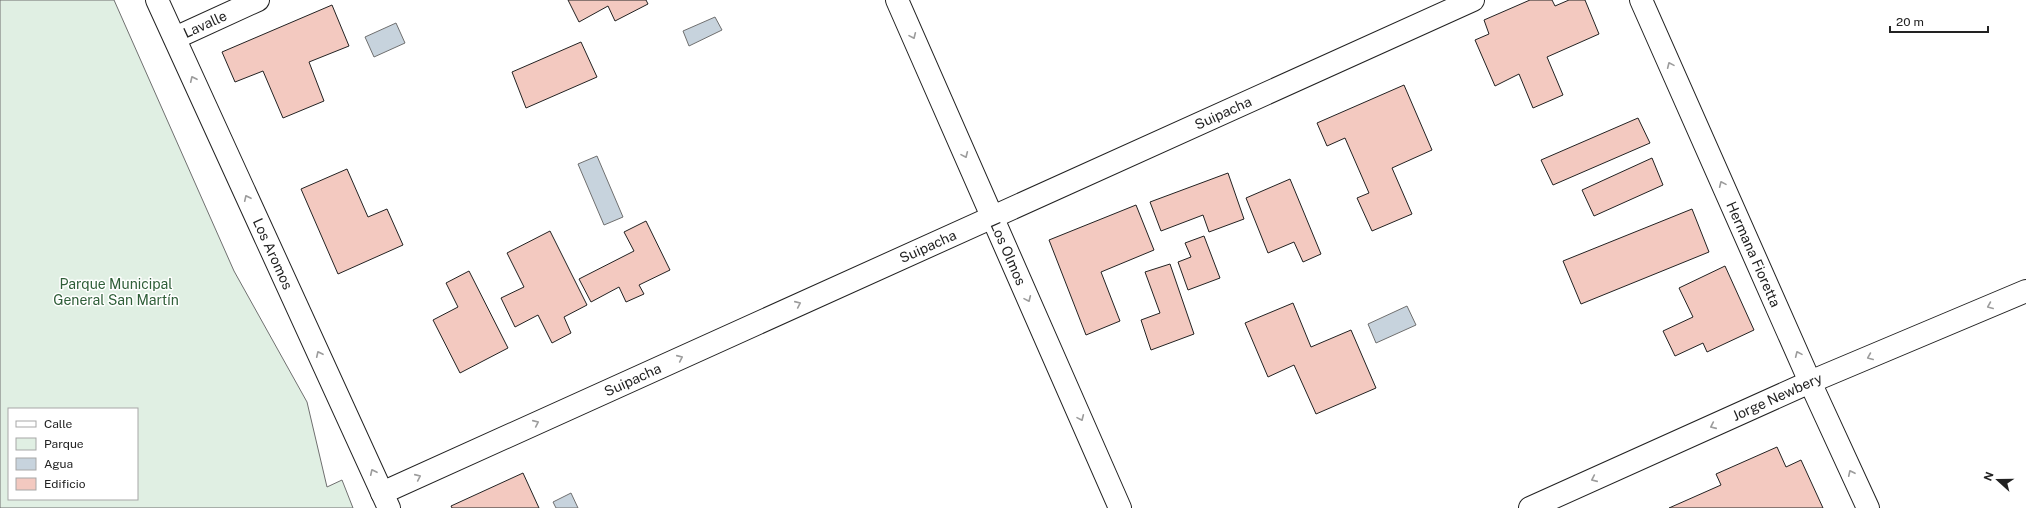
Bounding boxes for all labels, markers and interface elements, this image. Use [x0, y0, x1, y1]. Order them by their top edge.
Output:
street label: Lavalle [181, 7, 229, 41]
scale bar [1890, 8, 1988, 34]
text: 20 m [1896, 15, 1924, 29]
one-way arrow [908, 32, 916, 39]
one-way arrow [1667, 62, 1675, 69]
one-way arrow [190, 76, 198, 83]
street label: Suipacha [1192, 93, 1254, 133]
one-way arrow [960, 150, 968, 158]
one-way arrow [1719, 181, 1727, 188]
one-way arrow [244, 194, 252, 201]
street label: Hermana Fioretta [1723, 199, 1784, 309]
street label: Los Aromos [250, 216, 296, 292]
street label: Los Olmos [987, 219, 1029, 288]
street label: Suipacha [897, 227, 959, 266]
park label: Parque Municipal General San Martín [53, 276, 179, 308]
one-way arrow [1024, 296, 1032, 303]
one-way arrow [794, 301, 802, 309]
one-way arrow [1987, 302, 1994, 310]
one-way arrow [316, 351, 324, 359]
one-way arrow [1794, 351, 1802, 358]
one-way arrow [1867, 352, 1875, 360]
one-way arrow [676, 355, 683, 363]
street label: Suipacha [602, 360, 663, 400]
street label: Jorge Newbery [1730, 370, 1825, 424]
legend [8, 408, 138, 500]
one-way arrow [1076, 414, 1084, 422]
text: Calle [44, 417, 73, 431]
one-way arrow [532, 420, 539, 428]
one-way arrow [1709, 421, 1717, 429]
text: Parque [44, 437, 84, 451]
text: Agua [44, 457, 73, 471]
north arrow [1978, 460, 2018, 500]
one-way arrow [370, 469, 378, 477]
one-way arrow [1848, 469, 1856, 477]
text: N [1982, 470, 1996, 483]
one-way arrow [413, 474, 421, 482]
one-way arrow [1591, 474, 1599, 482]
text: Edificio [44, 477, 86, 491]

